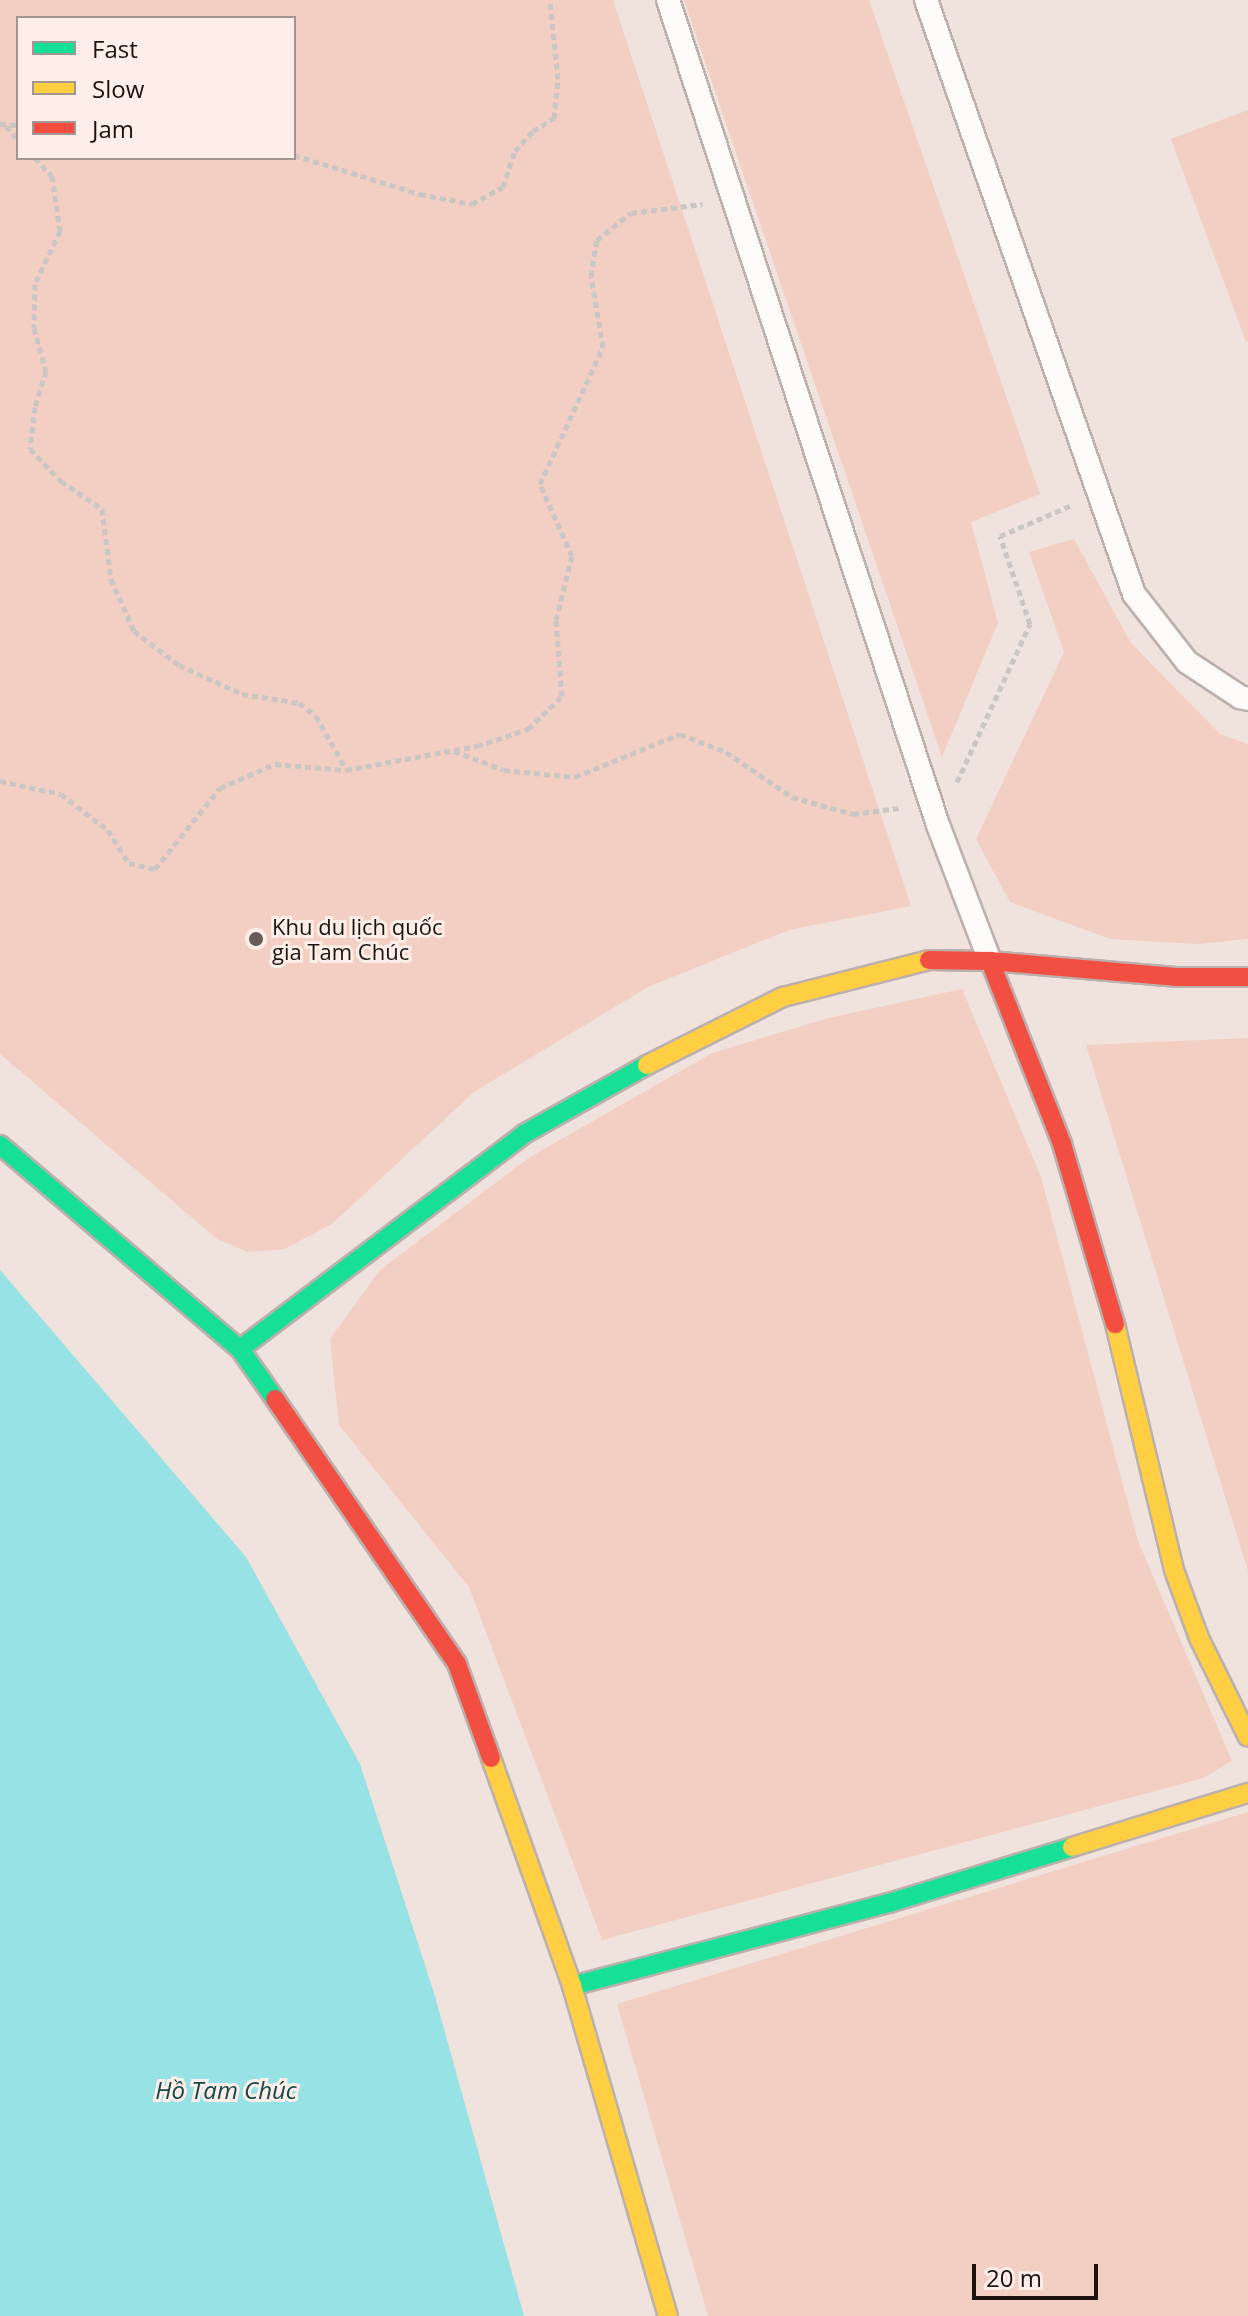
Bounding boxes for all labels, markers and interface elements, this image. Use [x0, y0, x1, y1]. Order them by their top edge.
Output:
legend [16, 16, 296, 160]
text: Fast [92, 32, 138, 65]
text: Slow [92, 72, 144, 105]
text: Jam [92, 112, 134, 145]
place label: Khu du lịch quốc gia Tam Chúc [272, 913, 442, 964]
marker: Khu du lịch quốc gia Tam Chúc [247, 930, 265, 948]
water label: Hồ Tam Chúc [155, 2076, 297, 2104]
scale bar [976, 2248, 1102, 2298]
text: 20 m [986, 2261, 1042, 2294]

